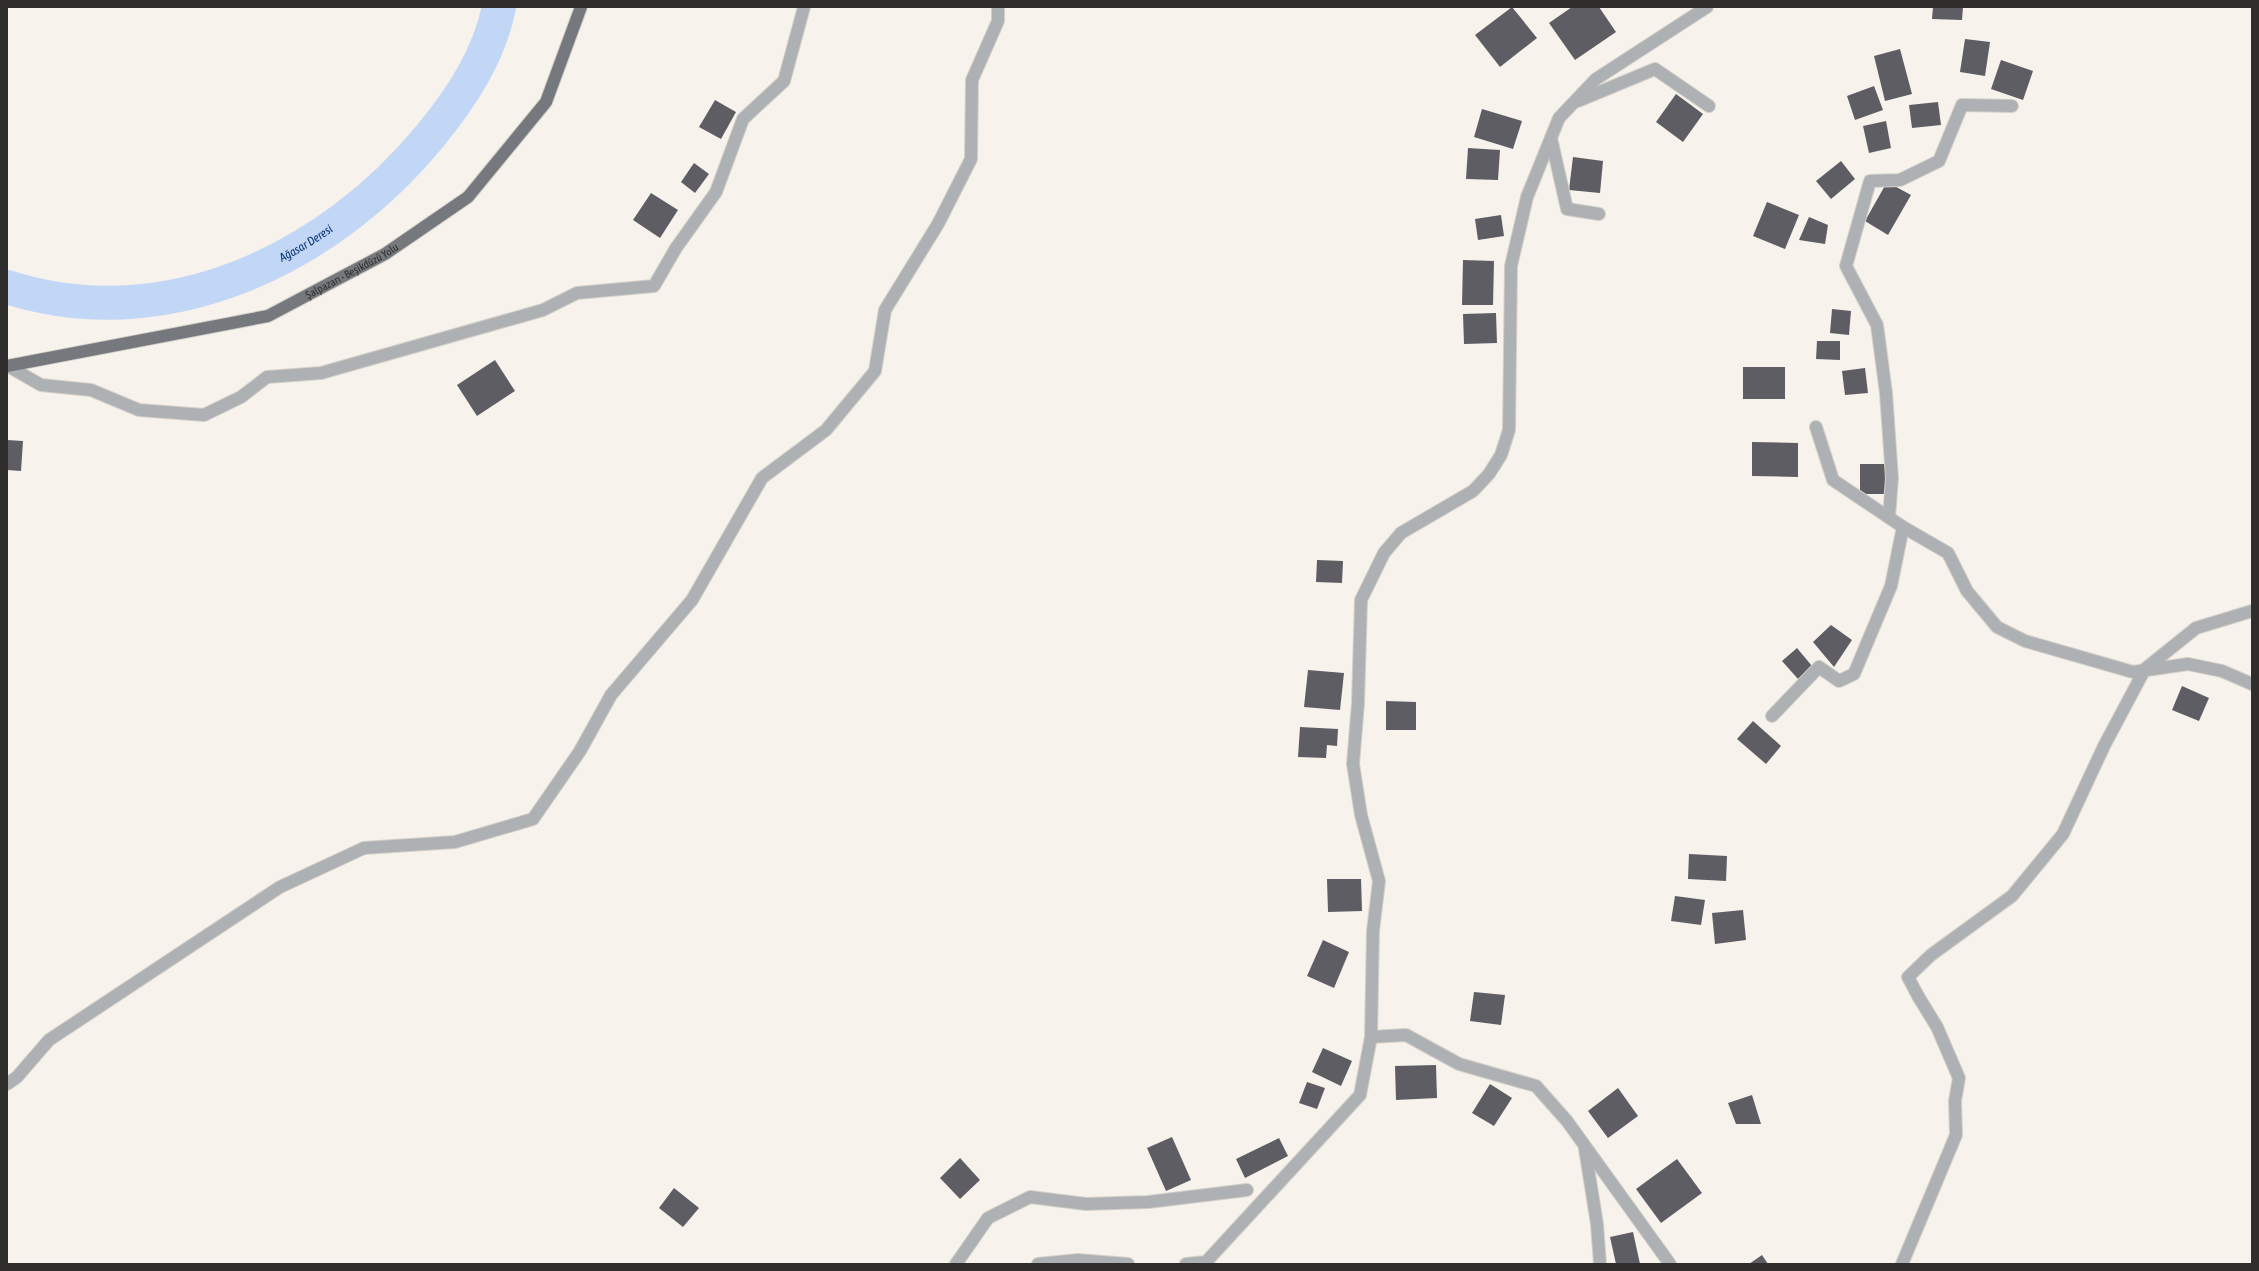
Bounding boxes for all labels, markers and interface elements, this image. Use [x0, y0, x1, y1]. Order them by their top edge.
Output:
water label: Ağasar Deresi [276, 222, 336, 265]
street label: Şalpazarı - Beşikdüzü Yolu [303, 241, 401, 301]

